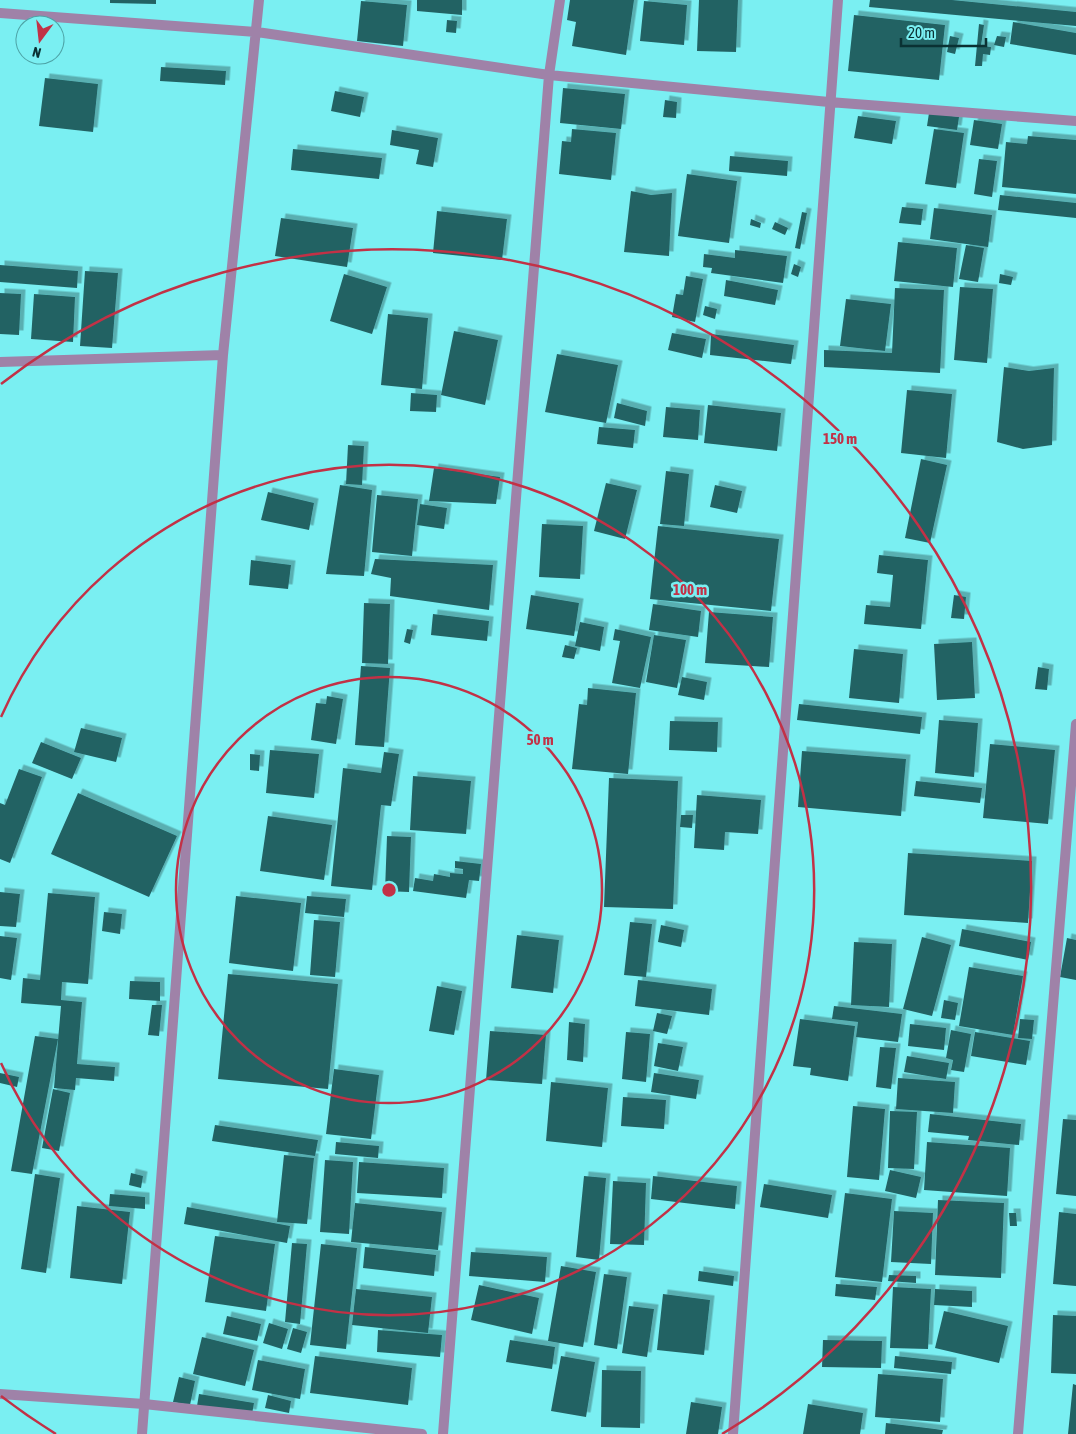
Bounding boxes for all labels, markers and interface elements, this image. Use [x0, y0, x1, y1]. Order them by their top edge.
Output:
north arrow [15, 15, 65, 65]
scale bar [901, 15, 986, 47]
text: 20 m [908, 24, 935, 41]
text: N [31, 44, 43, 61]
text: 150 m [823, 430, 857, 447]
text: 100 m [673, 581, 707, 598]
text: 50 m [527, 731, 554, 748]
centre of rings [380, 881, 398, 899]

